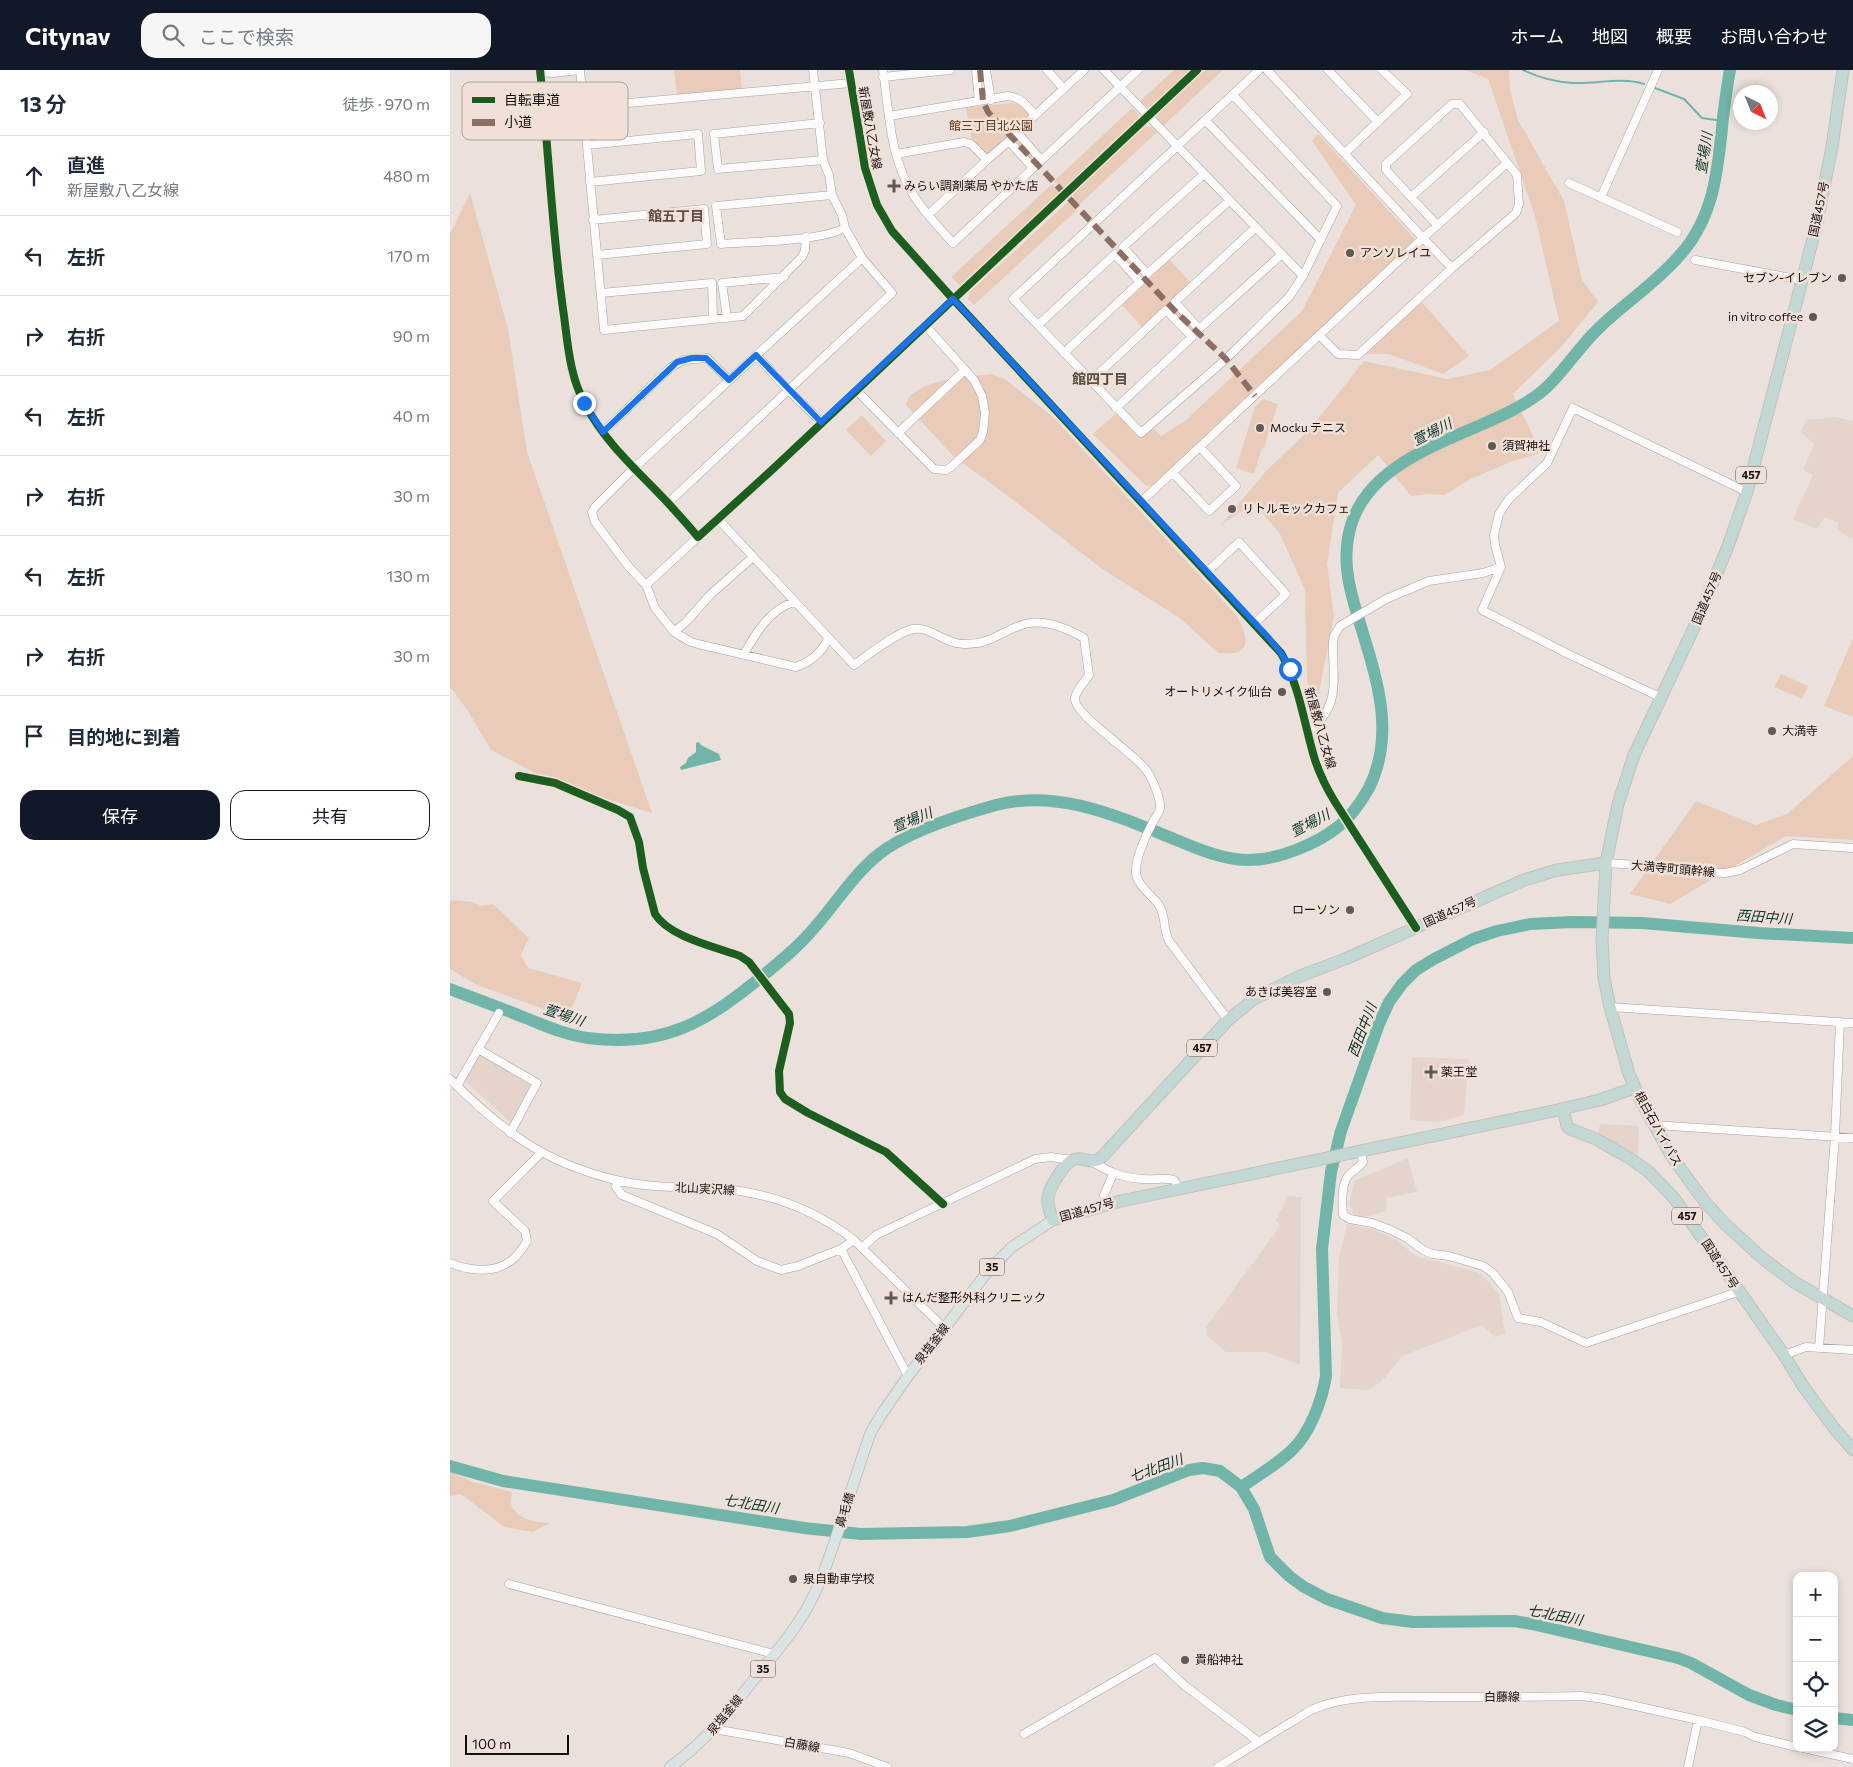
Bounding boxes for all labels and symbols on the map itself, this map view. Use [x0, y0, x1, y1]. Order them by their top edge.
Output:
legend [462, 82, 628, 140]
street label: 新屋敷八乙女線 [857, 85, 885, 170]
north arrow [1733, 85, 1778, 130]
text: 自転車道 [504, 91, 560, 108]
text: 小道 [504, 113, 532, 130]
park label: 館三丁目北公園 [949, 118, 1033, 132]
water label: 萱場川 [1692, 129, 1715, 175]
place label: みらい調剤薬局 やかた店 [904, 178, 1038, 192]
marker: みらい調剤薬局 やかた店 [888, 180, 900, 192]
street label: 国道457号 [1805, 180, 1831, 238]
district label: 館五丁目 [648, 207, 704, 224]
place label: アンソレイユ [1360, 245, 1431, 259]
marker: アンソレイユ [1344, 247, 1356, 259]
place label: セブン-イレブン [1743, 270, 1832, 284]
marker: セブン-イレブン [1836, 272, 1848, 284]
place label: in vitro coffee [1728, 309, 1803, 323]
marker: in vitro coffee [1807, 311, 1819, 323]
district label: 館四丁目 [1072, 370, 1128, 387]
route end [573, 392, 596, 415]
water label: 萱場川 [1409, 414, 1456, 449]
place label: Mocku テニス [1270, 420, 1346, 434]
marker: Mocku テニス [1254, 422, 1266, 434]
place label: 須賀神社 [1502, 438, 1550, 452]
marker: 須賀神社 [1486, 440, 1498, 452]
road number: 457 [1736, 466, 1766, 484]
place label: リトルモックカフェ [1242, 501, 1350, 515]
marker: リトルモックカフェ [1226, 503, 1238, 515]
street label: 国道457号 [1689, 569, 1724, 626]
route start [1279, 658, 1302, 681]
place label: オートリメイク仙台 [1164, 684, 1272, 698]
street label: 新屋敷八乙女線 [1303, 685, 1339, 770]
marker: オートリメイク仙台 [1276, 686, 1288, 698]
place label: 大満寺 [1782, 723, 1818, 737]
marker: 大満寺 [1766, 725, 1778, 737]
water label: 萱場川 [889, 803, 936, 836]
water label: 萱場川 [1287, 804, 1334, 840]
street label: 大満寺町頭幹線 [1631, 857, 1716, 879]
street label: 国道457号 [1421, 893, 1478, 929]
place label: ローソン [1292, 902, 1340, 916]
marker: ローソン [1344, 904, 1356, 916]
water label: 西田中川 [1736, 906, 1795, 927]
place label: あきば美容室 [1245, 984, 1317, 998]
marker: あきば美容室 [1321, 986, 1333, 998]
water label: 西田中川 [1344, 999, 1380, 1059]
water label: 萱場川 [542, 1000, 589, 1030]
road number: 457 [1187, 1040, 1217, 1056]
place label: 薬王堂 [1441, 1064, 1477, 1078]
marker: 薬王堂 [1425, 1066, 1437, 1078]
street label: 根白石バイパス [1632, 1088, 1685, 1169]
street label: 北山実沢線 [675, 1179, 735, 1197]
street label: 国道457号 [1058, 1195, 1116, 1224]
road number: 457 [1672, 1208, 1702, 1224]
street label: 国道457号 [1700, 1236, 1742, 1291]
road number: 35 [980, 1258, 1004, 1276]
place label: はんだ整形外科クリニック [902, 1290, 1046, 1304]
marker: はんだ整形外科クリニック [884, 1291, 898, 1305]
street label: 泉塩釜線 [911, 1320, 952, 1367]
water label: 七北田川 [1127, 1449, 1187, 1485]
street label: 鼻毛橋 [832, 1490, 856, 1529]
water label: 七北田川 [722, 1491, 782, 1517]
place label: 泉自動車学校 [803, 1571, 875, 1585]
marker: 泉自動車学校 [787, 1573, 799, 1585]
water label: 七北田川 [1526, 1601, 1586, 1629]
place label: 貴船神社 [1195, 1652, 1243, 1666]
marker: 貴船神社 [1179, 1654, 1191, 1666]
road number: 35 [750, 1660, 776, 1678]
street label: 白藤線 [1484, 1689, 1520, 1703]
street label: 泉塩釜線 [703, 1691, 745, 1737]
scale bar [465, 1732, 569, 1755]
street label: 白藤線 [783, 1734, 821, 1754]

